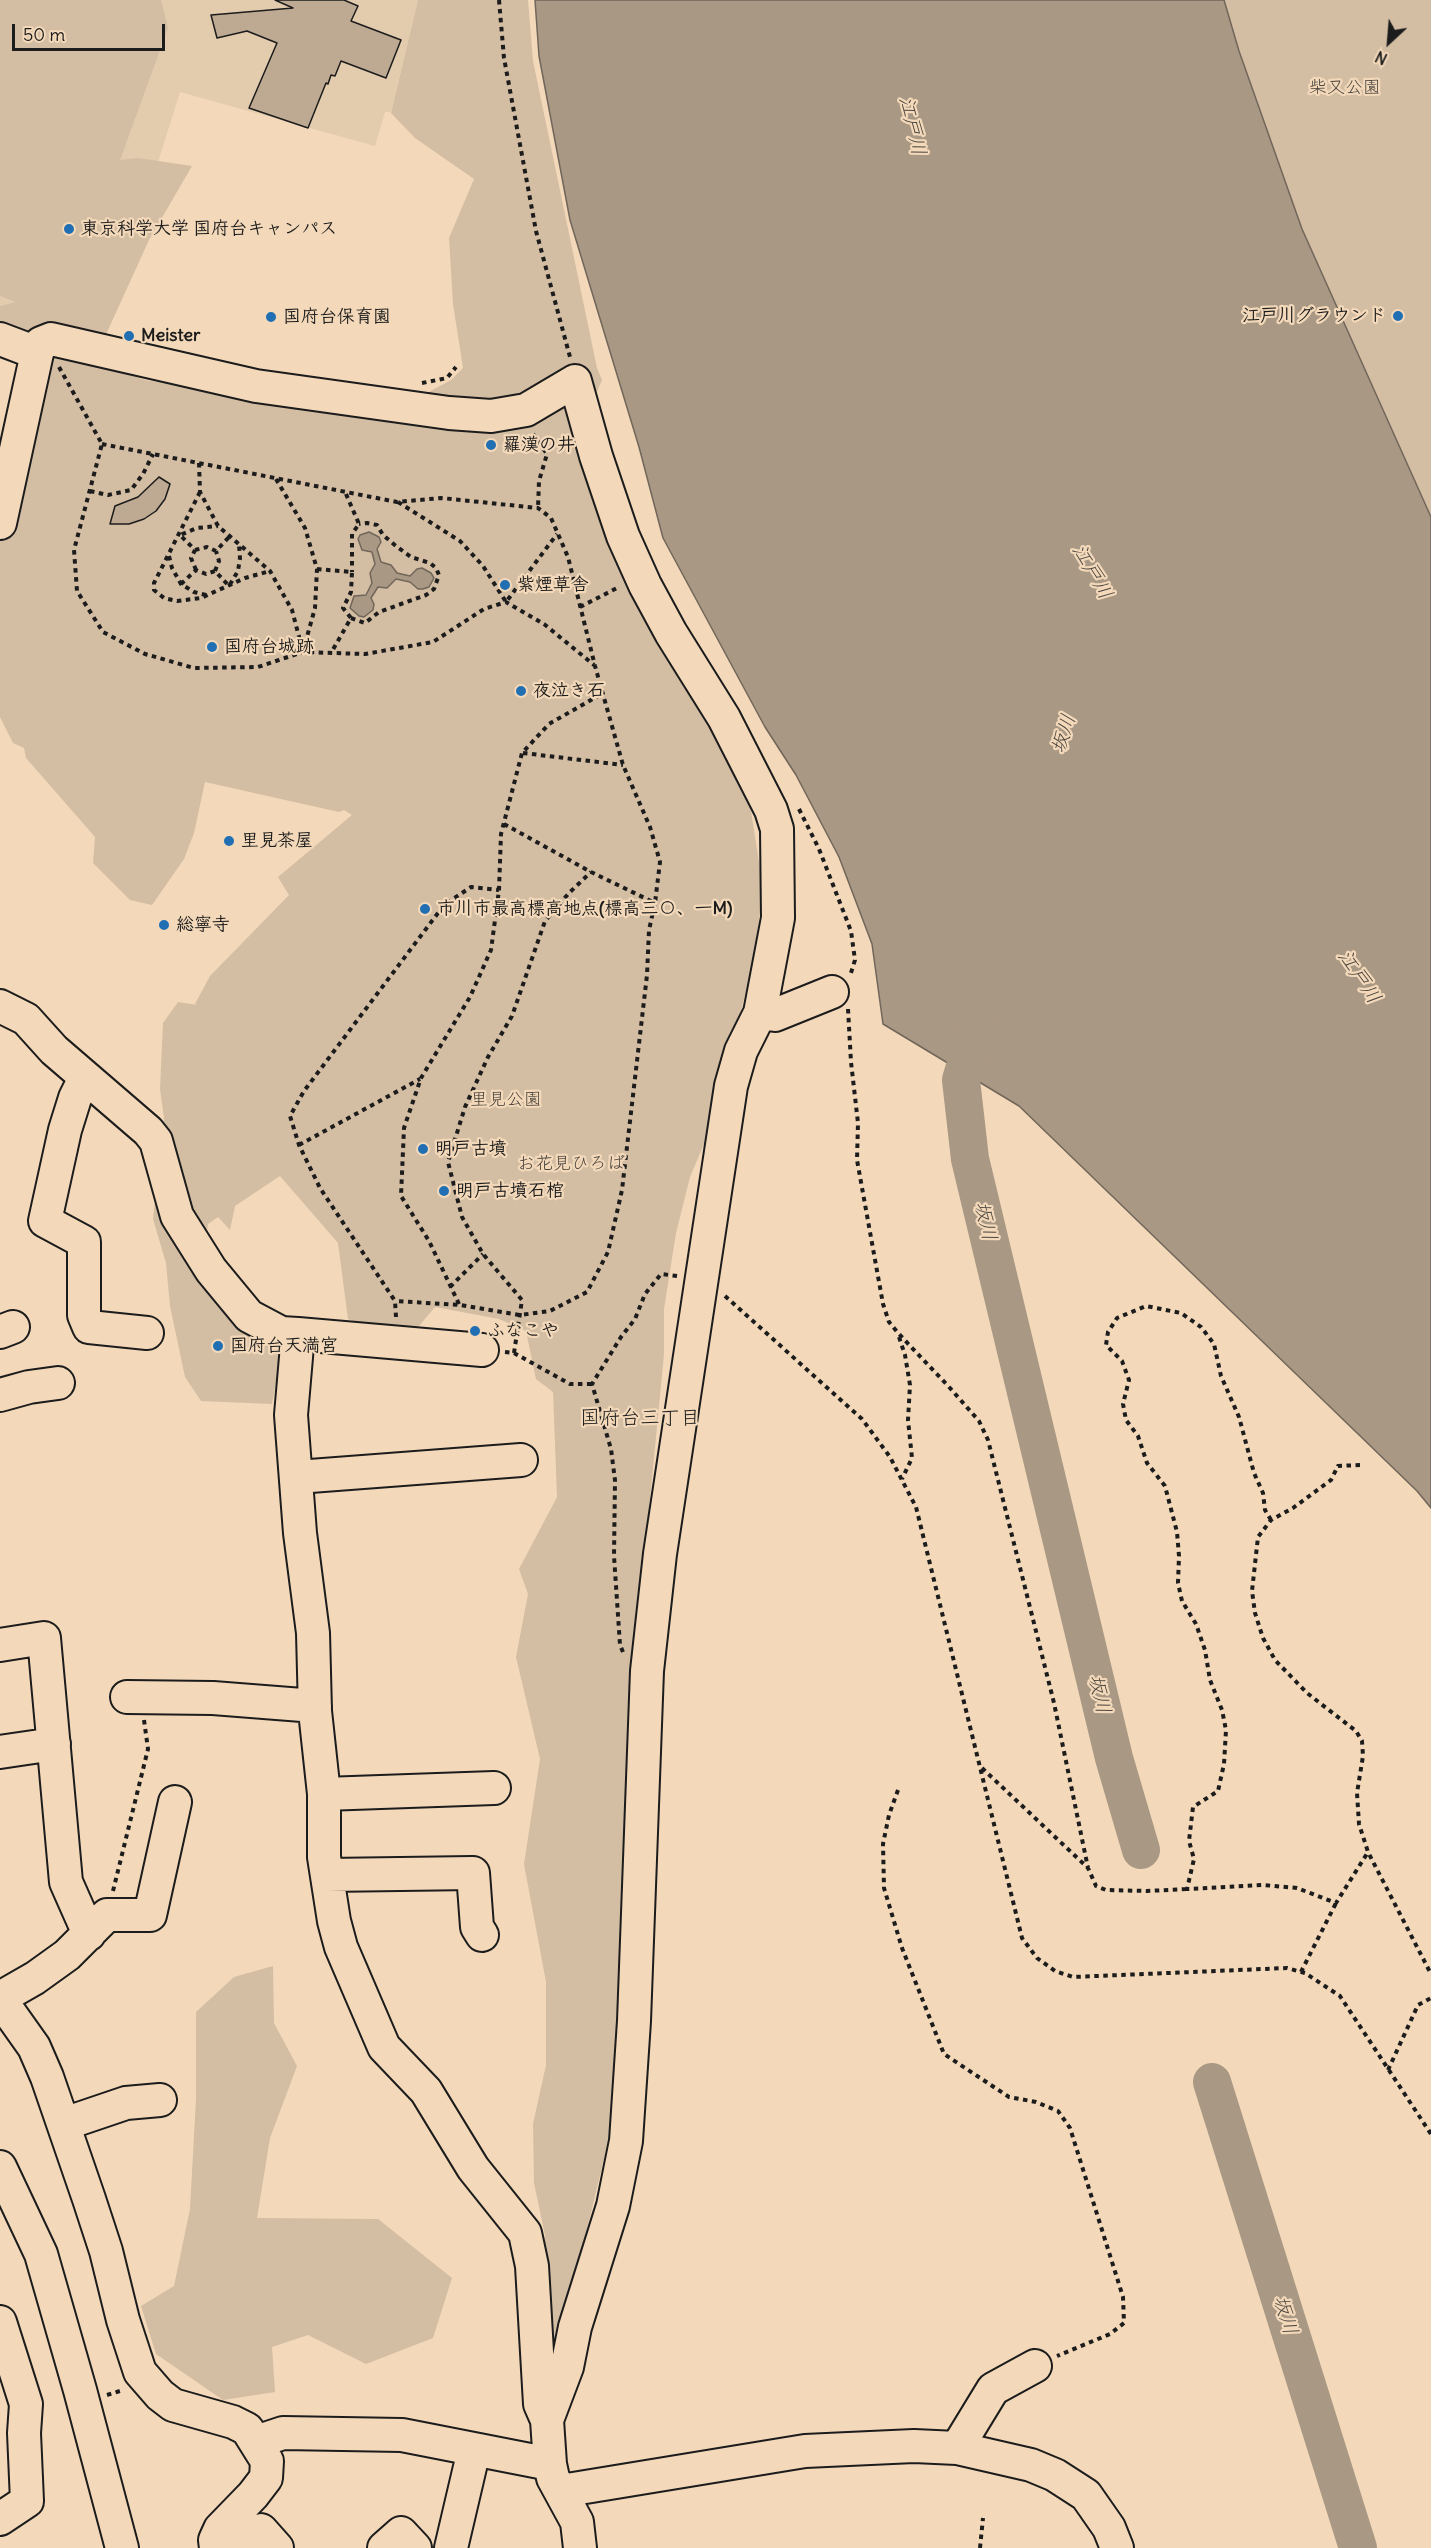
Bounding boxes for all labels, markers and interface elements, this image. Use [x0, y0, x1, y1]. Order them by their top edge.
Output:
scale bar [15, 12, 168, 50]
north arrow [1359, 12, 1419, 72]
text: 50 m [23, 23, 65, 46]
text: N [1372, 47, 1390, 70]
park label: 柴又公園 [1309, 77, 1381, 99]
water label: 江戸川 [894, 94, 930, 158]
place label: 東京科学大学 国府台キャンパス [81, 218, 337, 240]
marker: 東京科学大学 国府台キャンパス [62, 222, 76, 236]
place label: 江戸川グラウンド [1242, 305, 1386, 327]
place label: 国府台保育園 [283, 306, 391, 328]
marker: 江戸川グラウンド [1391, 309, 1405, 323]
marker: 国府台保育園 [264, 310, 278, 324]
place label: Meister [141, 325, 200, 347]
marker: Meister [122, 329, 136, 343]
place label: 羅漢の井 [503, 434, 575, 456]
marker: 羅漢の井 [484, 438, 498, 452]
water label: 江戸川 [1067, 540, 1117, 604]
place label: 紫煙草舎 [517, 574, 589, 596]
marker: 紫煙草舎 [498, 578, 512, 592]
place label: 国府台城跡 [224, 636, 314, 658]
marker: 国府台城跡 [205, 640, 219, 654]
place label: 夜泣き石 [533, 680, 605, 702]
marker: 夜泣き石 [514, 684, 528, 698]
water label: 坂川 [1047, 711, 1081, 757]
place label: 里見茶屋 [241, 830, 313, 852]
marker: 里見茶屋 [222, 834, 236, 848]
place label: 市川市最高標高地点(標高三〇、一M) [437, 898, 733, 920]
marker: 市川市最高標高地点(標高三〇、一M) [418, 902, 432, 916]
place label: 総寧寺 [176, 914, 230, 936]
marker: 総寧寺 [157, 918, 171, 932]
water label: 江戸川 [1332, 945, 1386, 1009]
park label: 里見公園 [470, 1089, 542, 1111]
place label: 明戸古墳 [435, 1138, 507, 1160]
marker: 明戸古墳 [416, 1142, 430, 1156]
park label: お花見ひろば [517, 1153, 625, 1175]
place label: 明戸古墳石棺 [456, 1180, 564, 1202]
marker: 明戸古墳石棺 [437, 1184, 451, 1198]
water label: 坂川 [969, 1199, 1001, 1243]
place label: ふなこや [487, 1320, 559, 1342]
marker: ふなこや [468, 1324, 482, 1338]
place label: 国府台天満宮 [230, 1335, 338, 1357]
marker: 国府台天満宮 [211, 1339, 225, 1353]
district label: 国府台三丁目 [580, 1406, 700, 1430]
water label: 坂川 [1083, 1672, 1115, 1716]
water label: 坂川 [1268, 2292, 1302, 2338]

